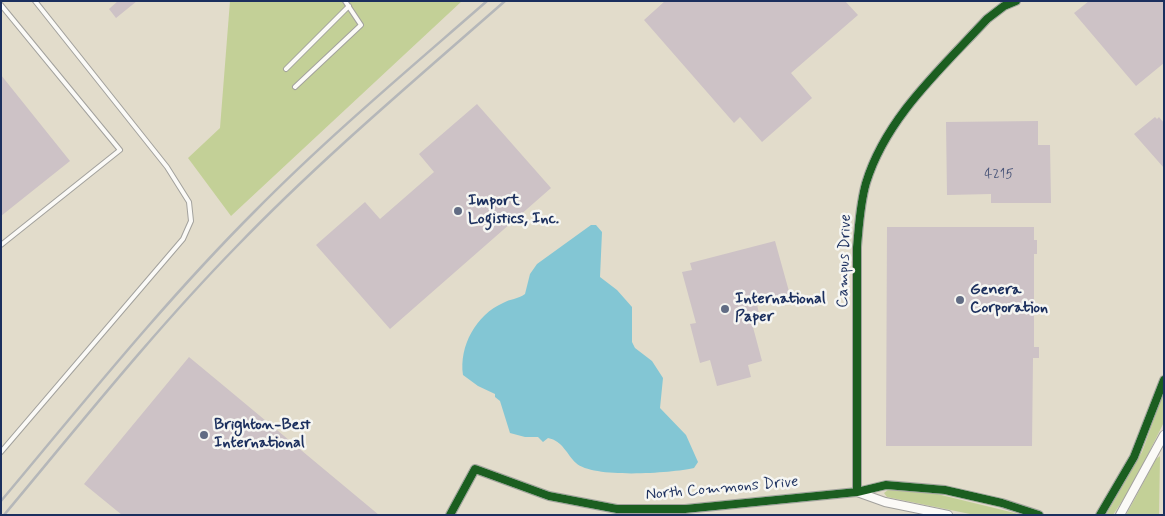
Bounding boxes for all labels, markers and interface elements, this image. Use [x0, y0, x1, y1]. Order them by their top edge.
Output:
house number: 4215 [984, 167, 1014, 183]
place label: Import Logistics, Inc. [468, 192, 559, 230]
marker: Import Logistics, Inc. [452, 205, 464, 217]
street label: Campus Drive [834, 214, 856, 308]
place label: Genera Corporation [970, 281, 1048, 319]
place label: International Paper [735, 290, 826, 328]
marker: Genera Corporation [954, 294, 966, 306]
marker: International Paper [719, 303, 731, 315]
place label: Brighton-Best International [214, 416, 311, 454]
marker: Brighton-Best International [198, 429, 210, 441]
street label: North Commons Drive [645, 473, 799, 505]

